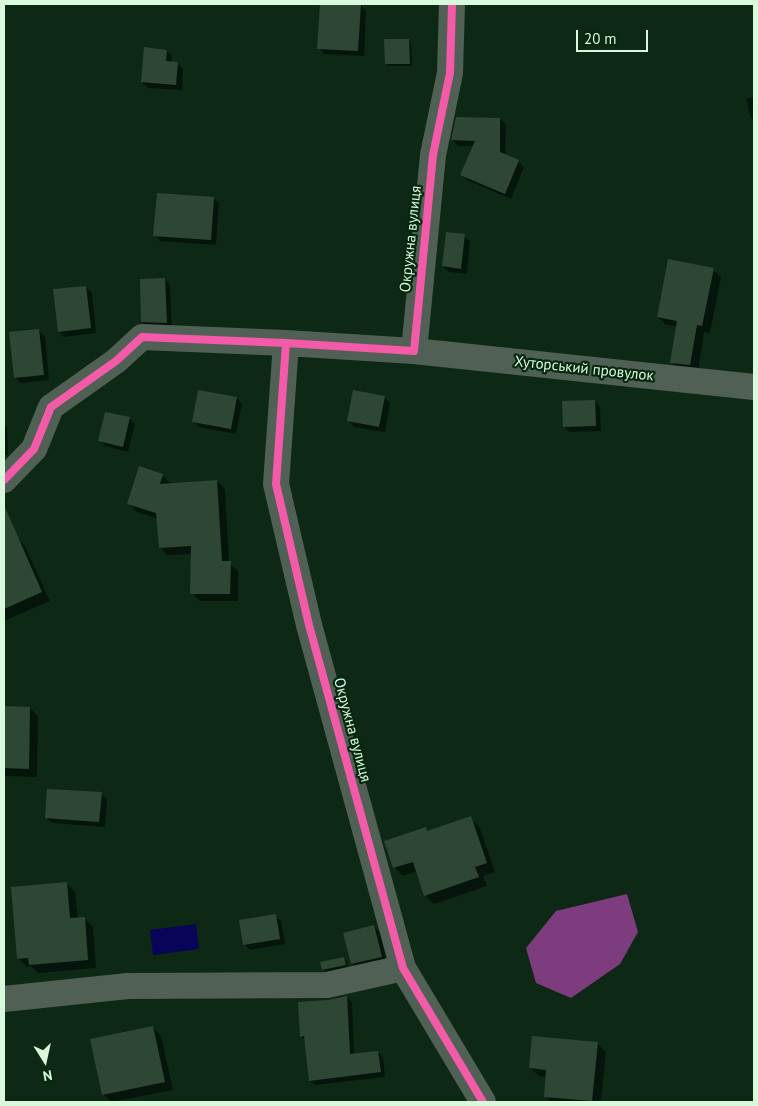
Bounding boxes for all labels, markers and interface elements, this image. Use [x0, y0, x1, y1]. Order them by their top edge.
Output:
scale bar [578, 20, 650, 52]
text: 20 m [584, 29, 617, 48]
street label: Окружна вулиця [396, 185, 426, 293]
street label: Хуторський провулок [513, 353, 655, 385]
street label: Окружна вулиця [329, 676, 375, 784]
north arrow [20, 1036, 70, 1086]
text: N [42, 1066, 54, 1085]

